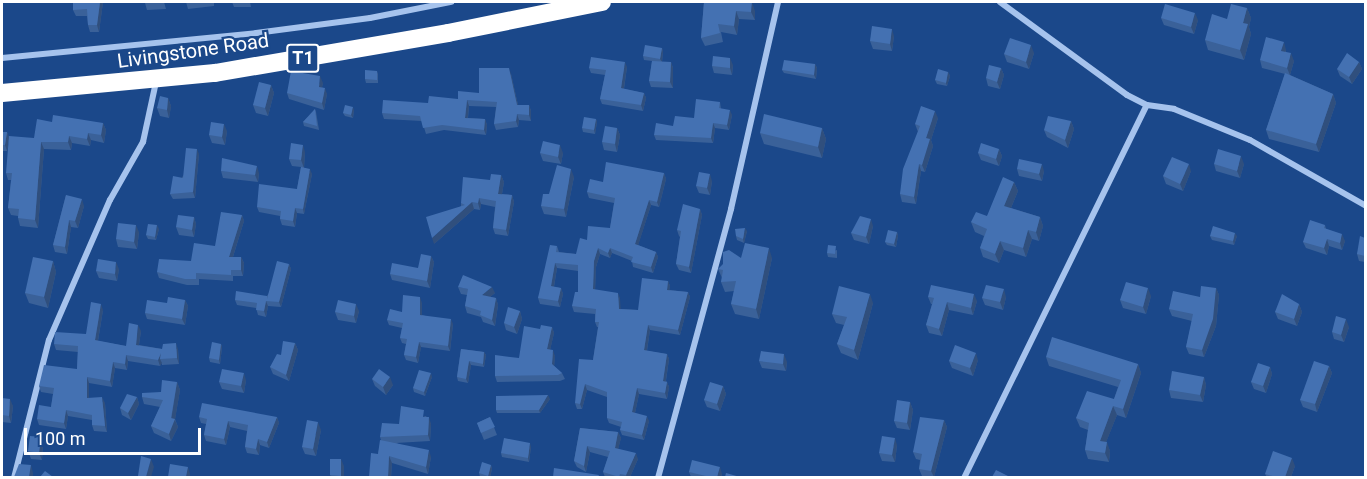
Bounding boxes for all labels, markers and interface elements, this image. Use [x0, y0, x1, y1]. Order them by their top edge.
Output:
street label: Livingstone Road [116, 28, 270, 74]
road number: T1 [285, 43, 321, 73]
scale bar [27, 416, 204, 454]
text: 100 m [35, 428, 86, 449]

